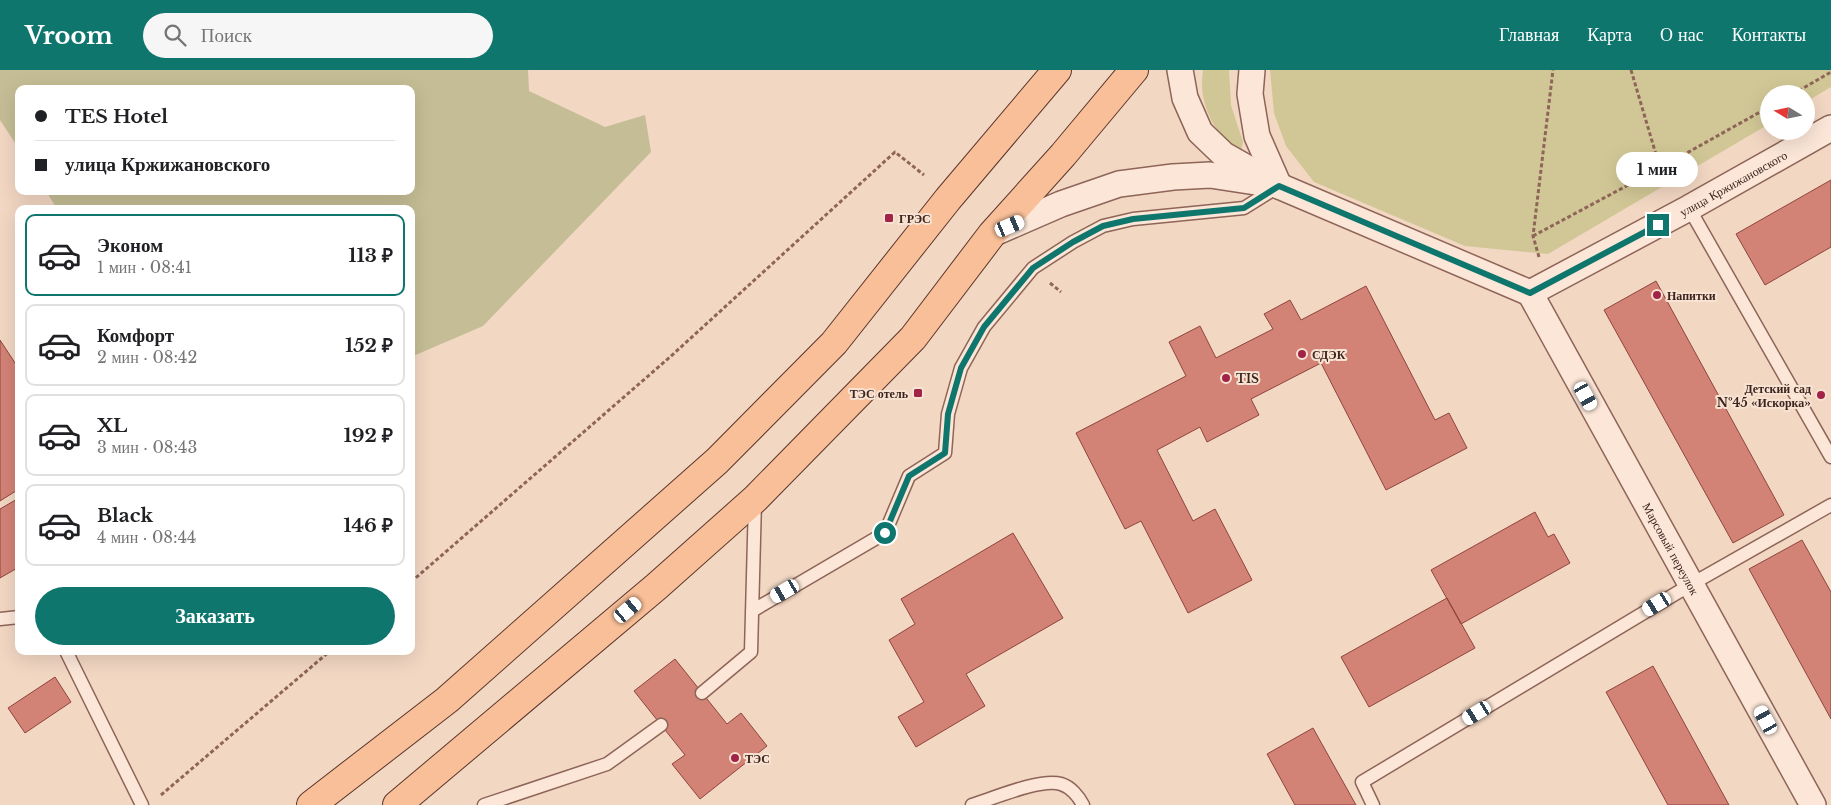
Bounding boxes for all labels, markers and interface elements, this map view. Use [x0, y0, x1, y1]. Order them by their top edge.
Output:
search box [143, 13, 493, 58]
text: Vroom [25, 21, 113, 50]
icon: search [161, 21, 189, 49]
text: Поиск [201, 24, 252, 47]
text: Главная [1499, 24, 1559, 46]
text: Карта [1587, 24, 1632, 46]
text: О нас [1660, 24, 1704, 46]
text: Контакты [1732, 24, 1806, 46]
north arrow [1760, 85, 1815, 140]
map controls [1760, 85, 1815, 140]
text: TES Hotel [65, 105, 168, 128]
street label: улица Кржижановского [1677, 147, 1789, 219]
callout: 1 мин [1617, 152, 1699, 188]
text: улица Кржижановского [65, 153, 270, 176]
text: 1 мин [1637, 159, 1677, 179]
place label: ГРЭС [899, 211, 931, 226]
marker: ГРЭС [883, 212, 895, 224]
car [993, 213, 1026, 239]
route end [1647, 214, 1669, 236]
icon: car [37, 233, 82, 278]
text: Эконом [97, 234, 163, 257]
text: 113 ₽ [348, 244, 393, 267]
text: 1 мин · 08:41 [97, 257, 192, 277]
place label: Напитки [1667, 288, 1716, 303]
marker: Напитки [1651, 289, 1663, 301]
icon: car [37, 323, 82, 368]
text: Комфорт [97, 324, 174, 347]
text: 152 ₽ [345, 334, 393, 357]
text: 2 мин · 08:42 [97, 347, 197, 367]
place label: СДЭК [1312, 347, 1346, 362]
marker: СДЭК [1296, 348, 1308, 360]
place label: TIS [1236, 371, 1259, 386]
marker: TIS [1220, 372, 1232, 384]
car [1572, 379, 1599, 413]
place label: Детский сад №45 «Искорка» [1717, 381, 1811, 410]
place label: ТЭС отель [850, 386, 909, 401]
marker: ТЭС отель [912, 387, 924, 399]
marker: Детский сад №45 «Искорка» [1815, 389, 1827, 401]
icon: car [37, 413, 82, 458]
text: XL [97, 414, 127, 437]
text: 192 ₽ [343, 424, 393, 447]
text: 3 мин · 08:43 [97, 437, 197, 457]
street label: Марсовый переулок [1640, 500, 1703, 597]
icon: car [37, 503, 82, 548]
text: Black [97, 504, 153, 527]
text: 146 ₽ [343, 514, 393, 537]
route start [874, 522, 896, 544]
text: 4 мин · 08:44 [97, 527, 196, 547]
car [768, 577, 801, 605]
button: Заказать [35, 587, 395, 645]
car [1640, 590, 1673, 618]
car [611, 595, 644, 625]
car [1460, 699, 1493, 727]
car [1752, 703, 1779, 737]
place label: ТЭС [745, 751, 770, 766]
marker: ТЭС [729, 752, 741, 764]

